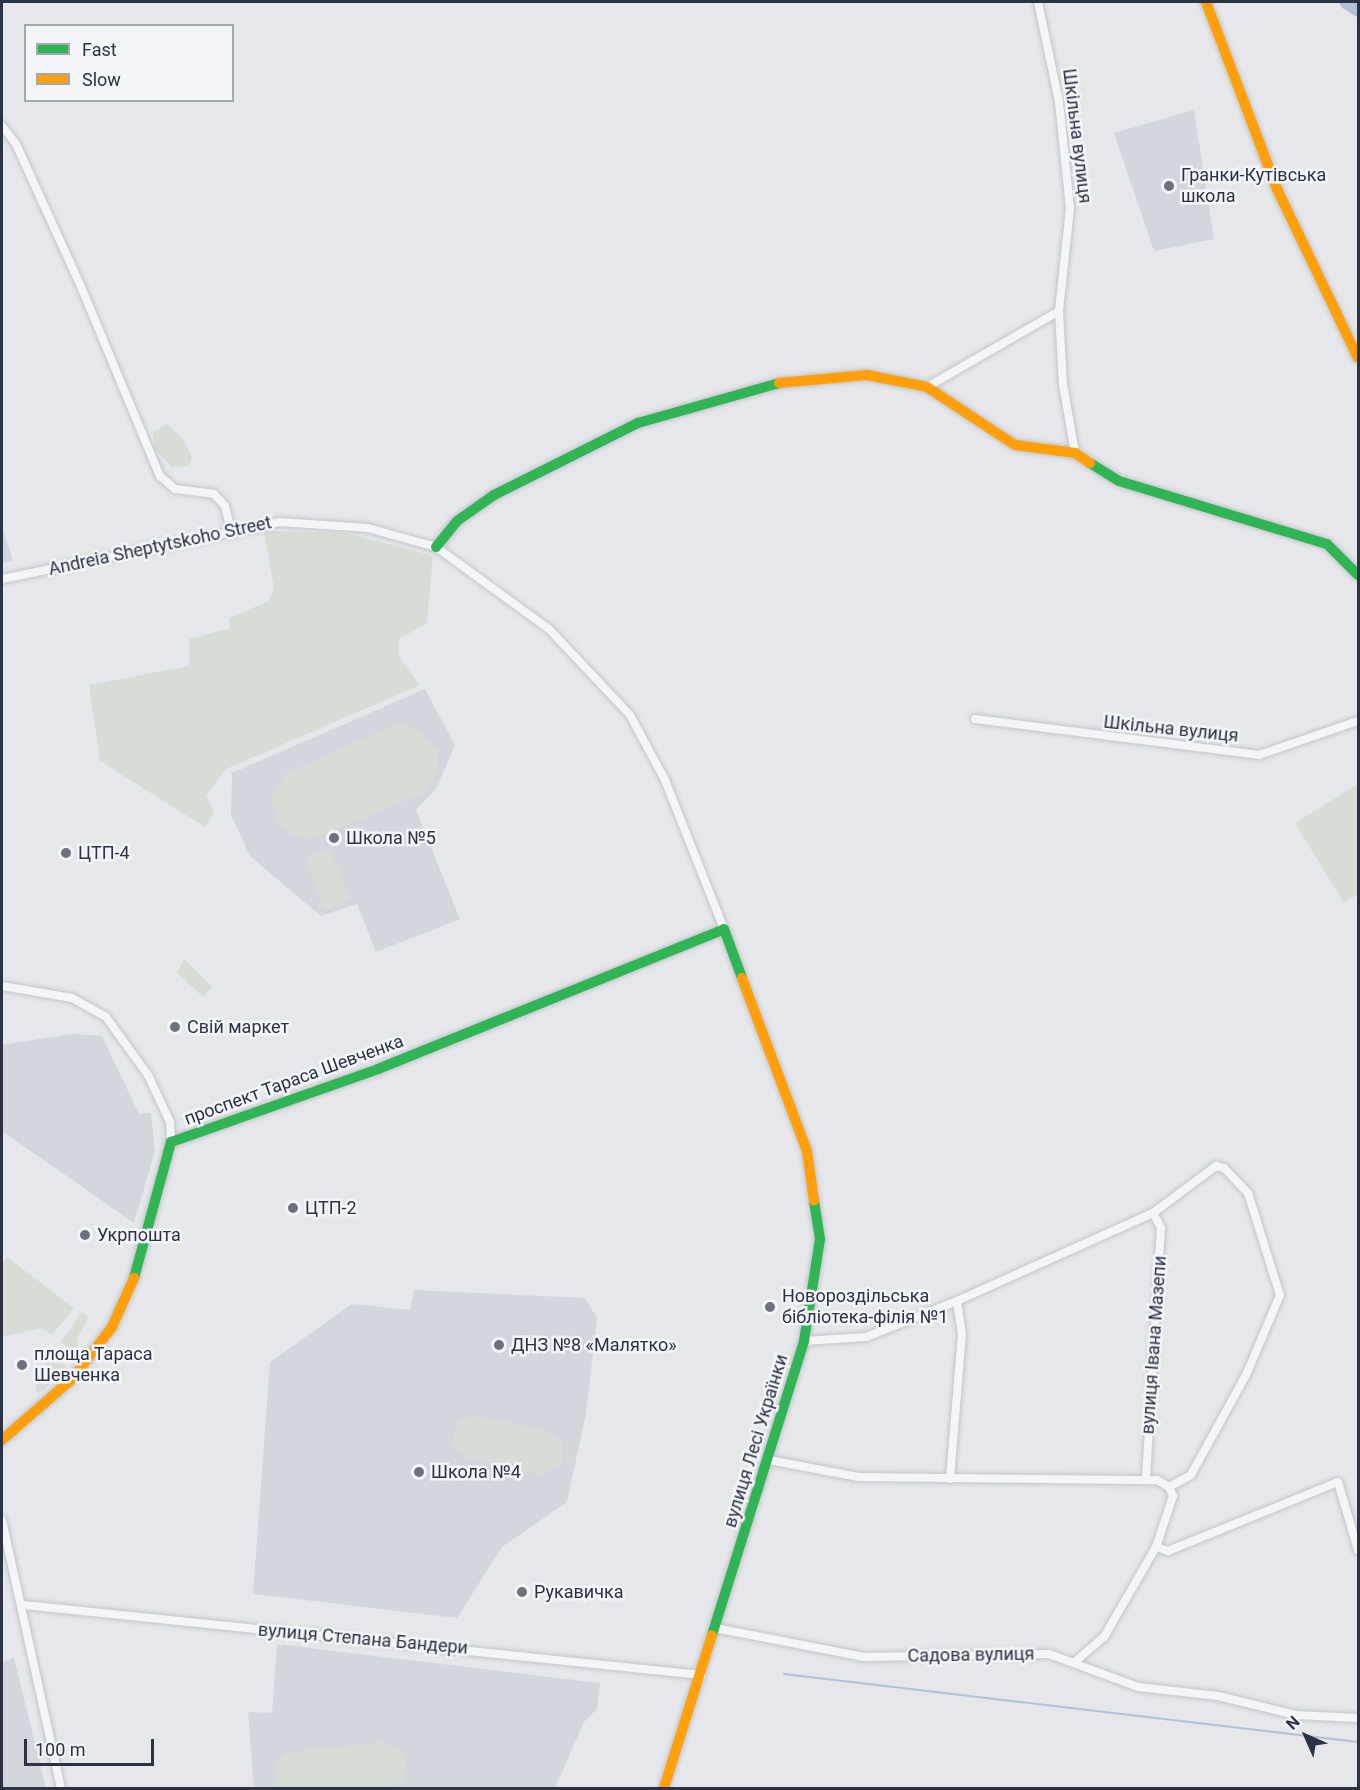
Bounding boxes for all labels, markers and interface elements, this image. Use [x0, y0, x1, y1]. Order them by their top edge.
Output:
legend [24, 24, 234, 102]
text: Fast [82, 39, 117, 60]
street label: Шкільна вулиця [1058, 67, 1096, 205]
text: Slow [82, 69, 121, 90]
place label: Гранки-Кутівська школа [1181, 165, 1326, 207]
marker: Гранки-Кутівська школа [1162, 179, 1176, 193]
street label: Andreia Sheptytskoho Street [47, 512, 273, 580]
street label: Шкільна вулиця [1102, 711, 1240, 747]
place label: Школа №5 [346, 827, 436, 849]
marker: Школа №5 [327, 831, 341, 845]
place label: ЦТП-4 [78, 842, 130, 864]
marker: ЦТП-4 [59, 846, 73, 860]
place label: Свiй маркет [187, 1016, 289, 1038]
marker: Свiй маркет [168, 1020, 182, 1034]
street label: проспект Тараса Шевченка [181, 1030, 407, 1130]
place label: ЦТП-2 [305, 1197, 357, 1219]
marker: ЦТП-2 [286, 1201, 300, 1215]
place label: Укрпошта [97, 1224, 181, 1246]
marker: Укрпошта [78, 1228, 92, 1242]
street label: вулиця Івана Мазепи [1137, 1255, 1171, 1435]
place label: Новороздільська бібліотека-філія №1 [782, 1286, 948, 1328]
marker: Новороздільська бібліотека-філія №1 [763, 1300, 777, 1314]
place label: ДНЗ №8 «Малятко» [511, 1334, 677, 1356]
marker: ДНЗ №8 «Малятко» [492, 1338, 506, 1352]
place label: площа Тараса Шевченка [34, 1344, 153, 1386]
street label: вулиця Лесі Українки [719, 1352, 793, 1530]
marker: площа Тараса Шевченка [15, 1358, 29, 1372]
place label: Школа №4 [431, 1461, 521, 1483]
marker: Школа №4 [412, 1465, 426, 1479]
place label: Рукавичка [534, 1581, 624, 1603]
marker: Рукавичка [515, 1585, 529, 1599]
street label: вулиця Степана Бандери [257, 1619, 469, 1659]
street label: Садова вулиця [907, 1643, 1035, 1667]
north arrow [1276, 1706, 1336, 1766]
text: N [1282, 1712, 1304, 1734]
scale bar [27, 1727, 158, 1765]
text: 100 m [35, 1739, 86, 1760]

